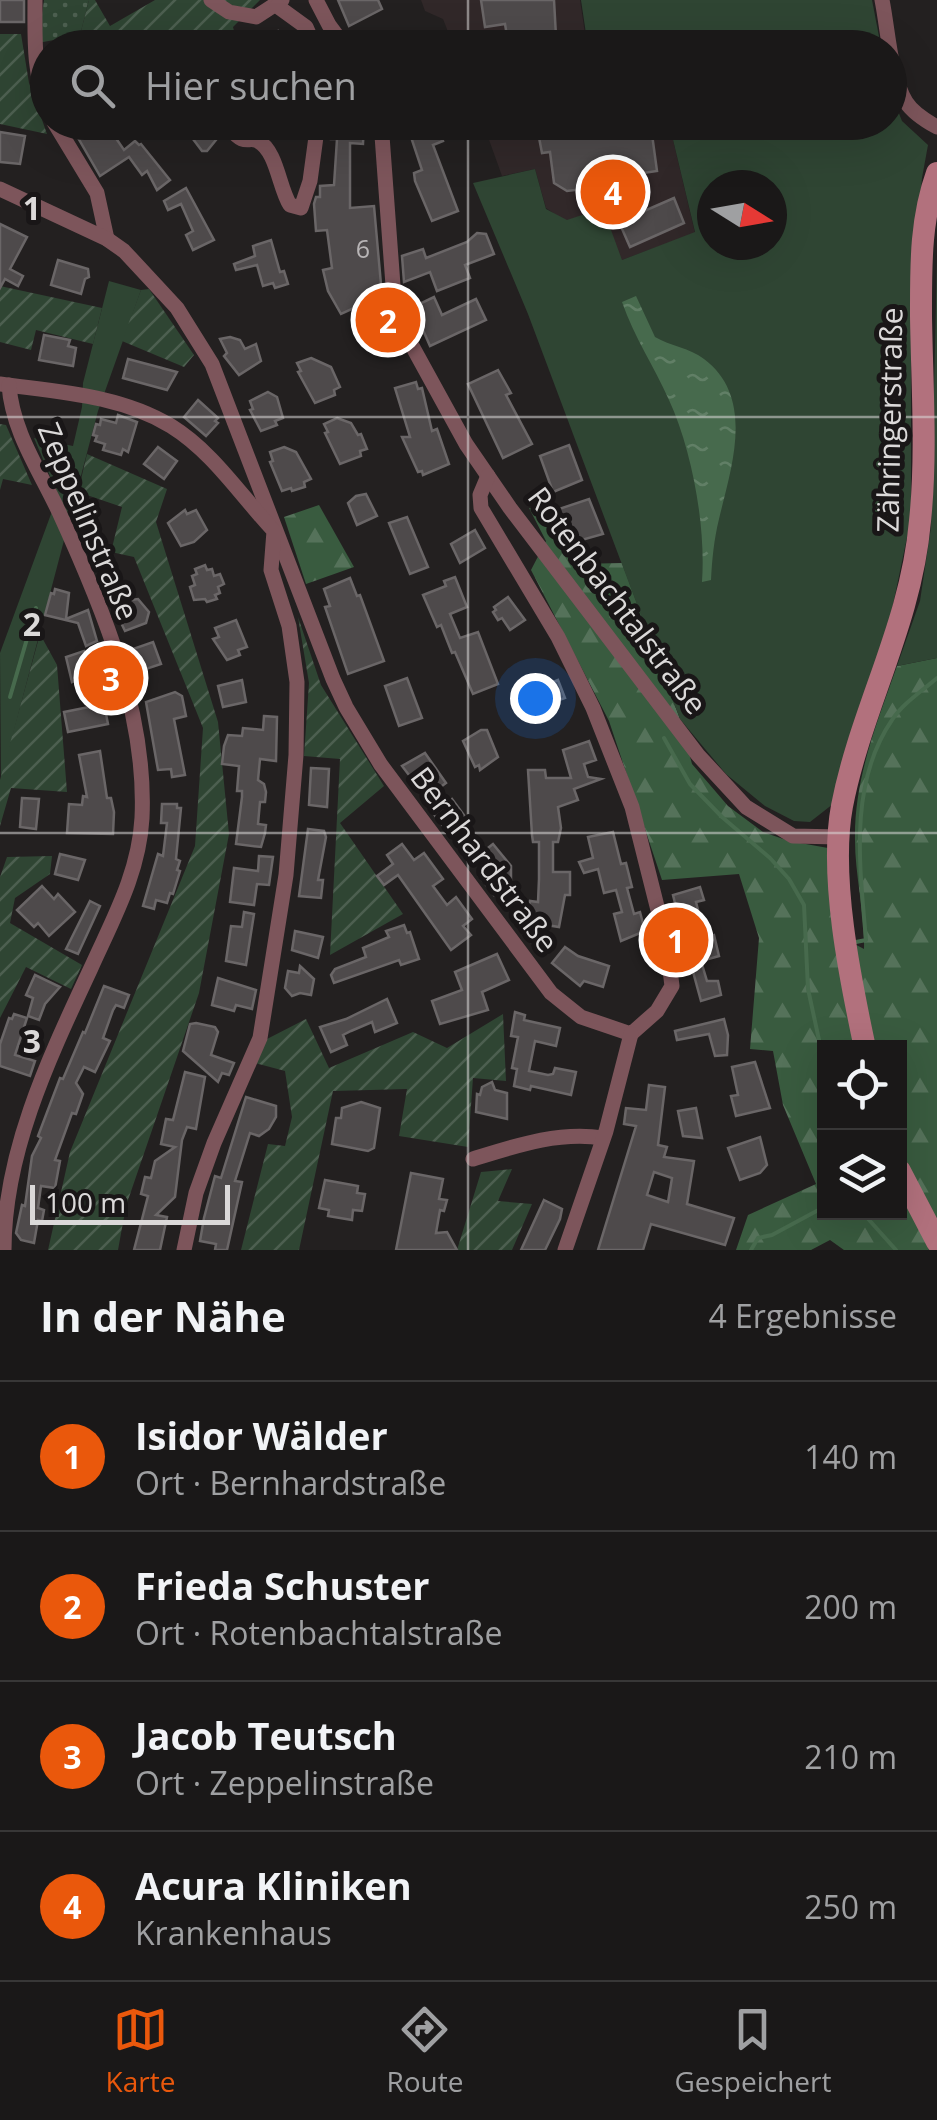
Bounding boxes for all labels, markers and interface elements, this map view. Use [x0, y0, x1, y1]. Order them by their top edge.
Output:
search box [30, 30, 907, 140]
icon: search [65, 58, 120, 113]
text: Hier suchen [145, 59, 357, 111]
pin: 4 [580, 154, 646, 230]
north arrow [697, 170, 787, 260]
text: 1 [23, 186, 41, 229]
house number: 6 [356, 231, 370, 265]
pin: 2 [356, 282, 420, 358]
street label: Zähringerstraße [867, 307, 911, 533]
street label: Zeppelinstraße [29, 416, 149, 626]
street label: Rotenbachtalstraße [519, 478, 717, 722]
text: 2 [23, 602, 41, 645]
pin: 3 [78, 640, 144, 716]
your location [510, 673, 561, 724]
street label: Bernhardstraße [402, 758, 568, 960]
pin: 1 [644, 902, 708, 978]
text: 3 [23, 1019, 41, 1062]
map controls [817, 1040, 907, 1220]
button: locate [817, 1040, 907, 1130]
button: layers [817, 1130, 907, 1220]
scale bar [30, 1180, 230, 1224]
text: 100 m [45, 1183, 126, 1221]
text: In der Nähe [40, 1287, 286, 1344]
text: 4 Ergebnisse [708, 1294, 897, 1337]
text: Isidor Wälder [135, 1409, 388, 1461]
text: 1 [63, 1435, 82, 1478]
text: 140 m [804, 1435, 897, 1478]
text: Ort · Bernhardstraße [135, 1461, 446, 1504]
text: Frieda Schuster [135, 1559, 430, 1611]
text: 2 [63, 1585, 82, 1628]
text: 200 m [804, 1585, 897, 1628]
text: Ort · Rotenbachtalstraße [135, 1611, 502, 1654]
text: Jacob Teutsch [135, 1709, 397, 1761]
text: 3 [63, 1735, 82, 1778]
text: 210 m [804, 1735, 897, 1778]
text: Ort · Zeppelinstraße [135, 1761, 434, 1804]
text: Acura Kliniken [135, 1859, 412, 1911]
text: 4 [63, 1885, 82, 1928]
text: 250 m [804, 1885, 897, 1928]
text: Krankenhaus [135, 1911, 332, 1954]
tab: Karte [106, 2002, 175, 2100]
tab: Route [386, 2002, 463, 2100]
tab: Gespeichert [674, 2002, 831, 2100]

